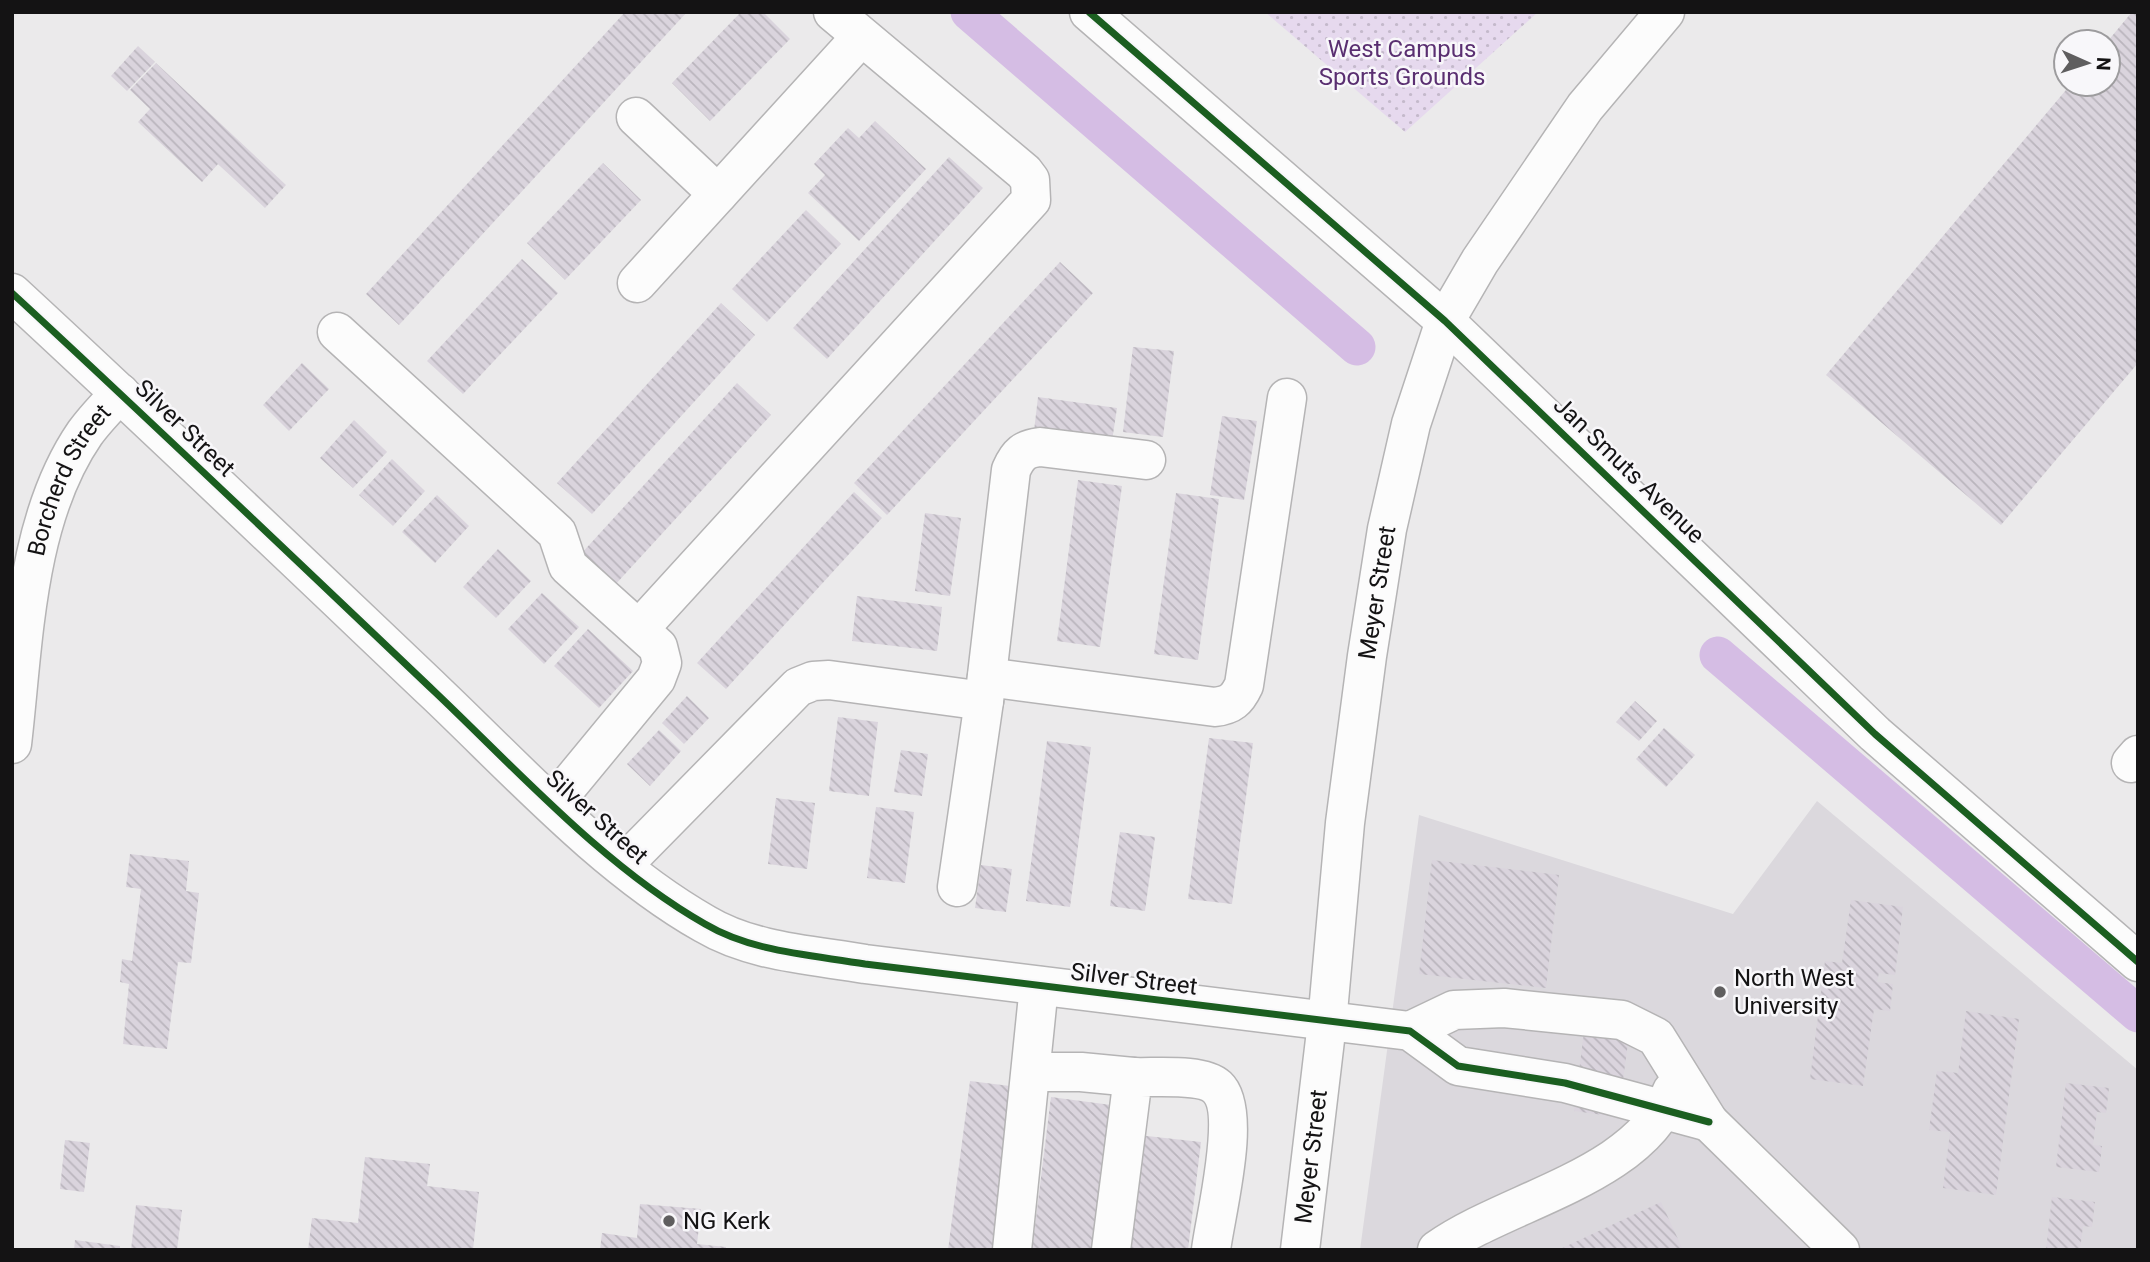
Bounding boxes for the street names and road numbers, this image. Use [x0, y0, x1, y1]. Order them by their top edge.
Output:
street label: Silver Street [129, 374, 241, 482]
street label: Jan Smuts Avenue [1548, 391, 1710, 549]
street label: Borcherd Street [22, 398, 117, 559]
street label: Meyer Street [1353, 524, 1401, 661]
street label: Silver Street [540, 764, 654, 870]
street label: Silver Street [1069, 957, 1199, 1001]
street label: Meyer Street [1289, 1088, 1333, 1225]

